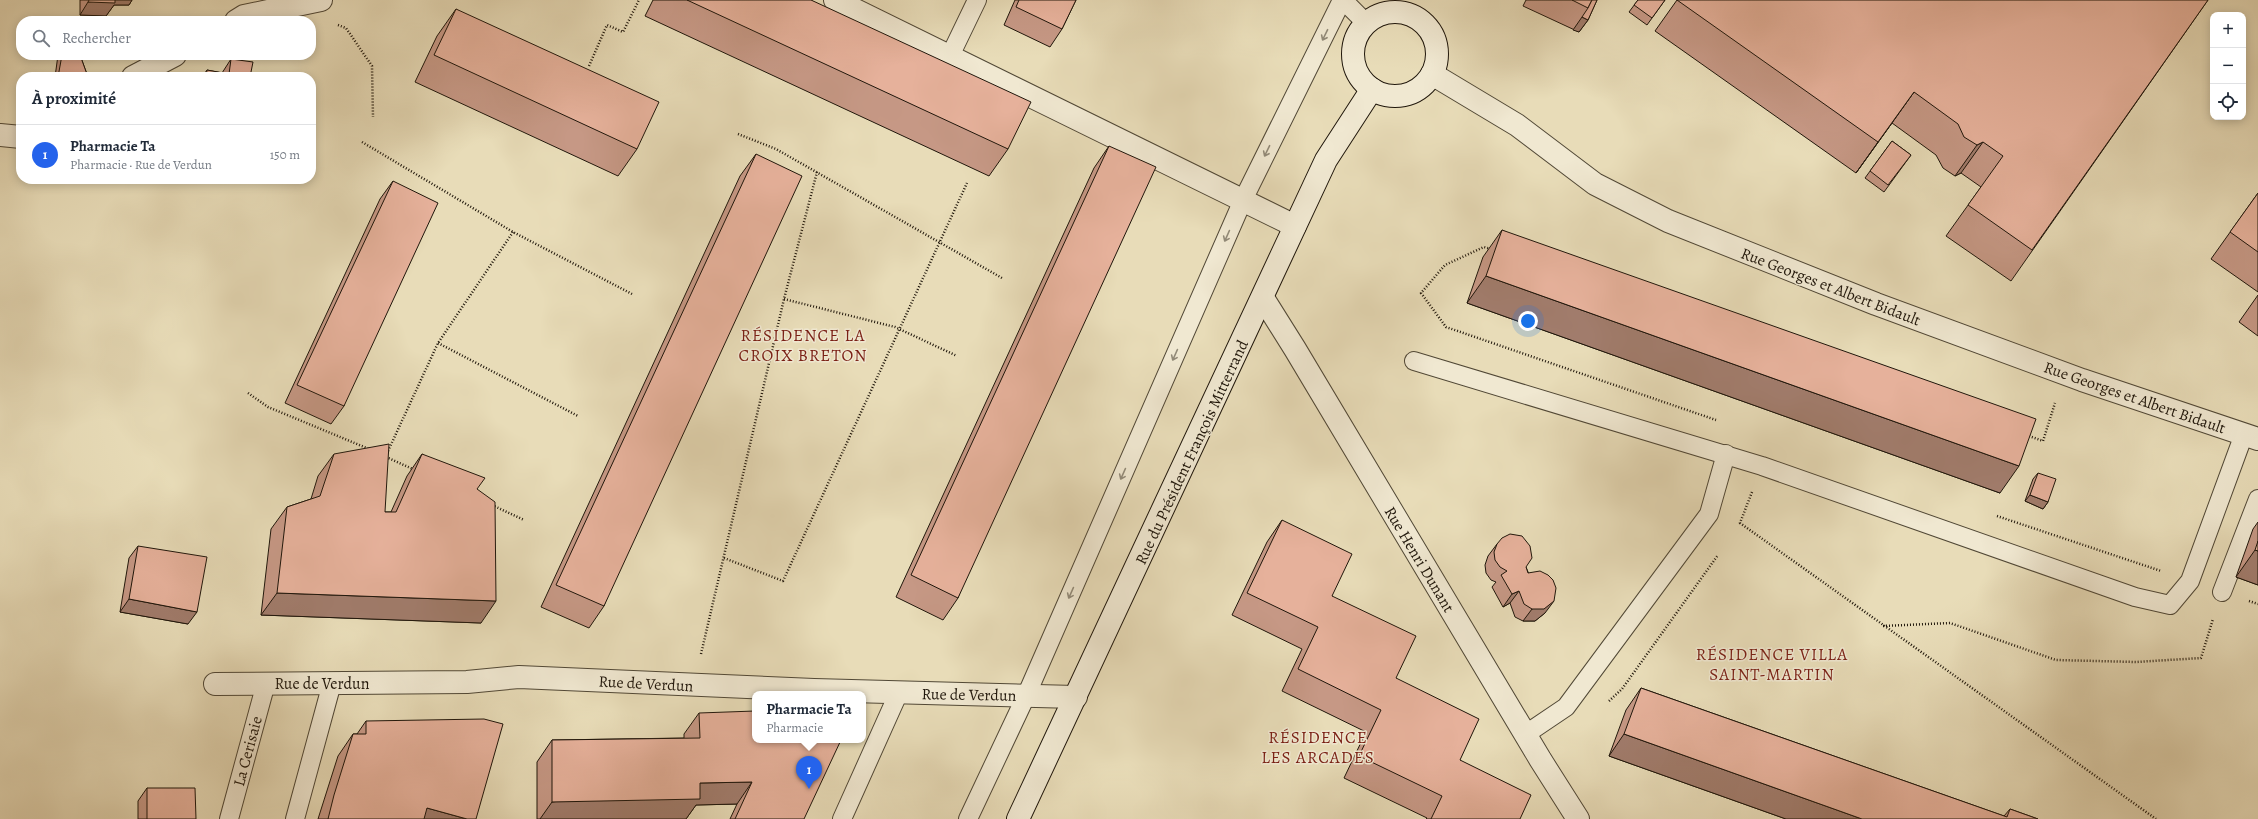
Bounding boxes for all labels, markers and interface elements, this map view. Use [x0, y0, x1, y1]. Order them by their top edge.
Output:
map controls [2210, 12, 2246, 120]
button: + [2210, 12, 2246, 48]
search box [16, 16, 316, 60]
icon: search [30, 27, 52, 49]
text: Rechercher [62, 28, 131, 48]
one-way arrow [1321, 29, 1328, 41]
button: − [2210, 48, 2246, 84]
button: locate [2210, 84, 2246, 120]
text: À proximité [32, 87, 116, 110]
text: Pharmacie Ta [70, 136, 156, 156]
one-way arrow [1263, 145, 1270, 157]
text: 1 [43, 146, 47, 163]
text: 150 m [270, 146, 300, 163]
text: Pharmacie · Rue de Verdun [70, 156, 212, 173]
one-way arrow [1223, 230, 1230, 242]
street label: Rue Georges et Albert Bidault [1738, 242, 1924, 331]
your location [1518, 311, 1538, 331]
district label: RÉSIDENCE LA CROIX BRETON [739, 324, 867, 367]
street label: Rue du Président François Mitterrand [1130, 336, 1254, 568]
one-way arrow [1171, 349, 1178, 361]
street label: Rue Georges et Albert Bidault [2041, 356, 2229, 439]
one-way arrow [1119, 468, 1126, 480]
street label: Rue Henri Dunant [1379, 502, 1459, 617]
one-way arrow [1067, 587, 1074, 599]
district label: RÉSIDENCE VILLA SAINT-MARTIN [1696, 643, 1848, 686]
street label: Rue de Verdun [598, 671, 694, 697]
street label: Rue de Verdun [275, 673, 370, 695]
street label: Rue de Verdun [921, 683, 1017, 707]
popup [752, 691, 866, 743]
text: Pharmacie Ta [766, 699, 852, 719]
street label: La Cerisaie [228, 714, 268, 789]
text: Pharmacie [766, 719, 823, 736]
district label: RÉSIDENCE LES ARCADES [1261, 726, 1375, 769]
pin: 1 [796, 756, 822, 789]

